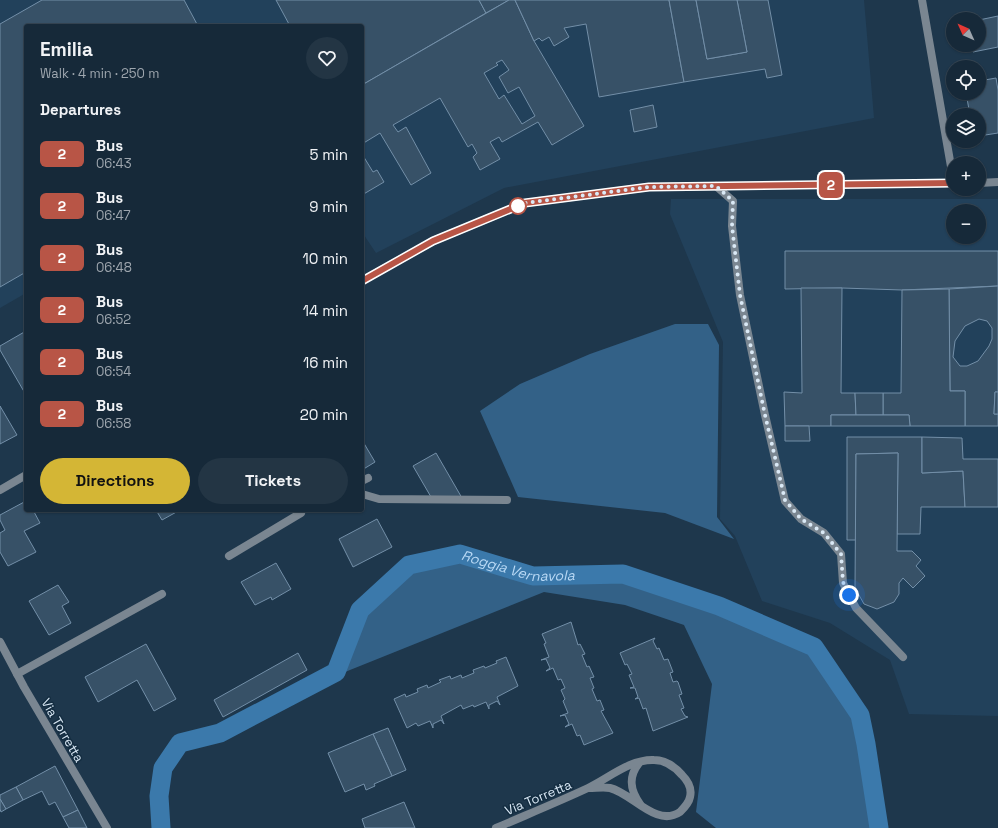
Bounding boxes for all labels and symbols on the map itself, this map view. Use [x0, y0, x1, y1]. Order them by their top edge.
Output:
north arrow [946, 12, 986, 52]
line badge: 2 [818, 172, 844, 198]
unlabelled marker [509, 197, 527, 215]
water label: Roggia Vernavola [459, 546, 576, 585]
your location [839, 585, 859, 605]
street label: Via Torretta [37, 695, 88, 766]
street label: Via Torretta [502, 776, 575, 819]

